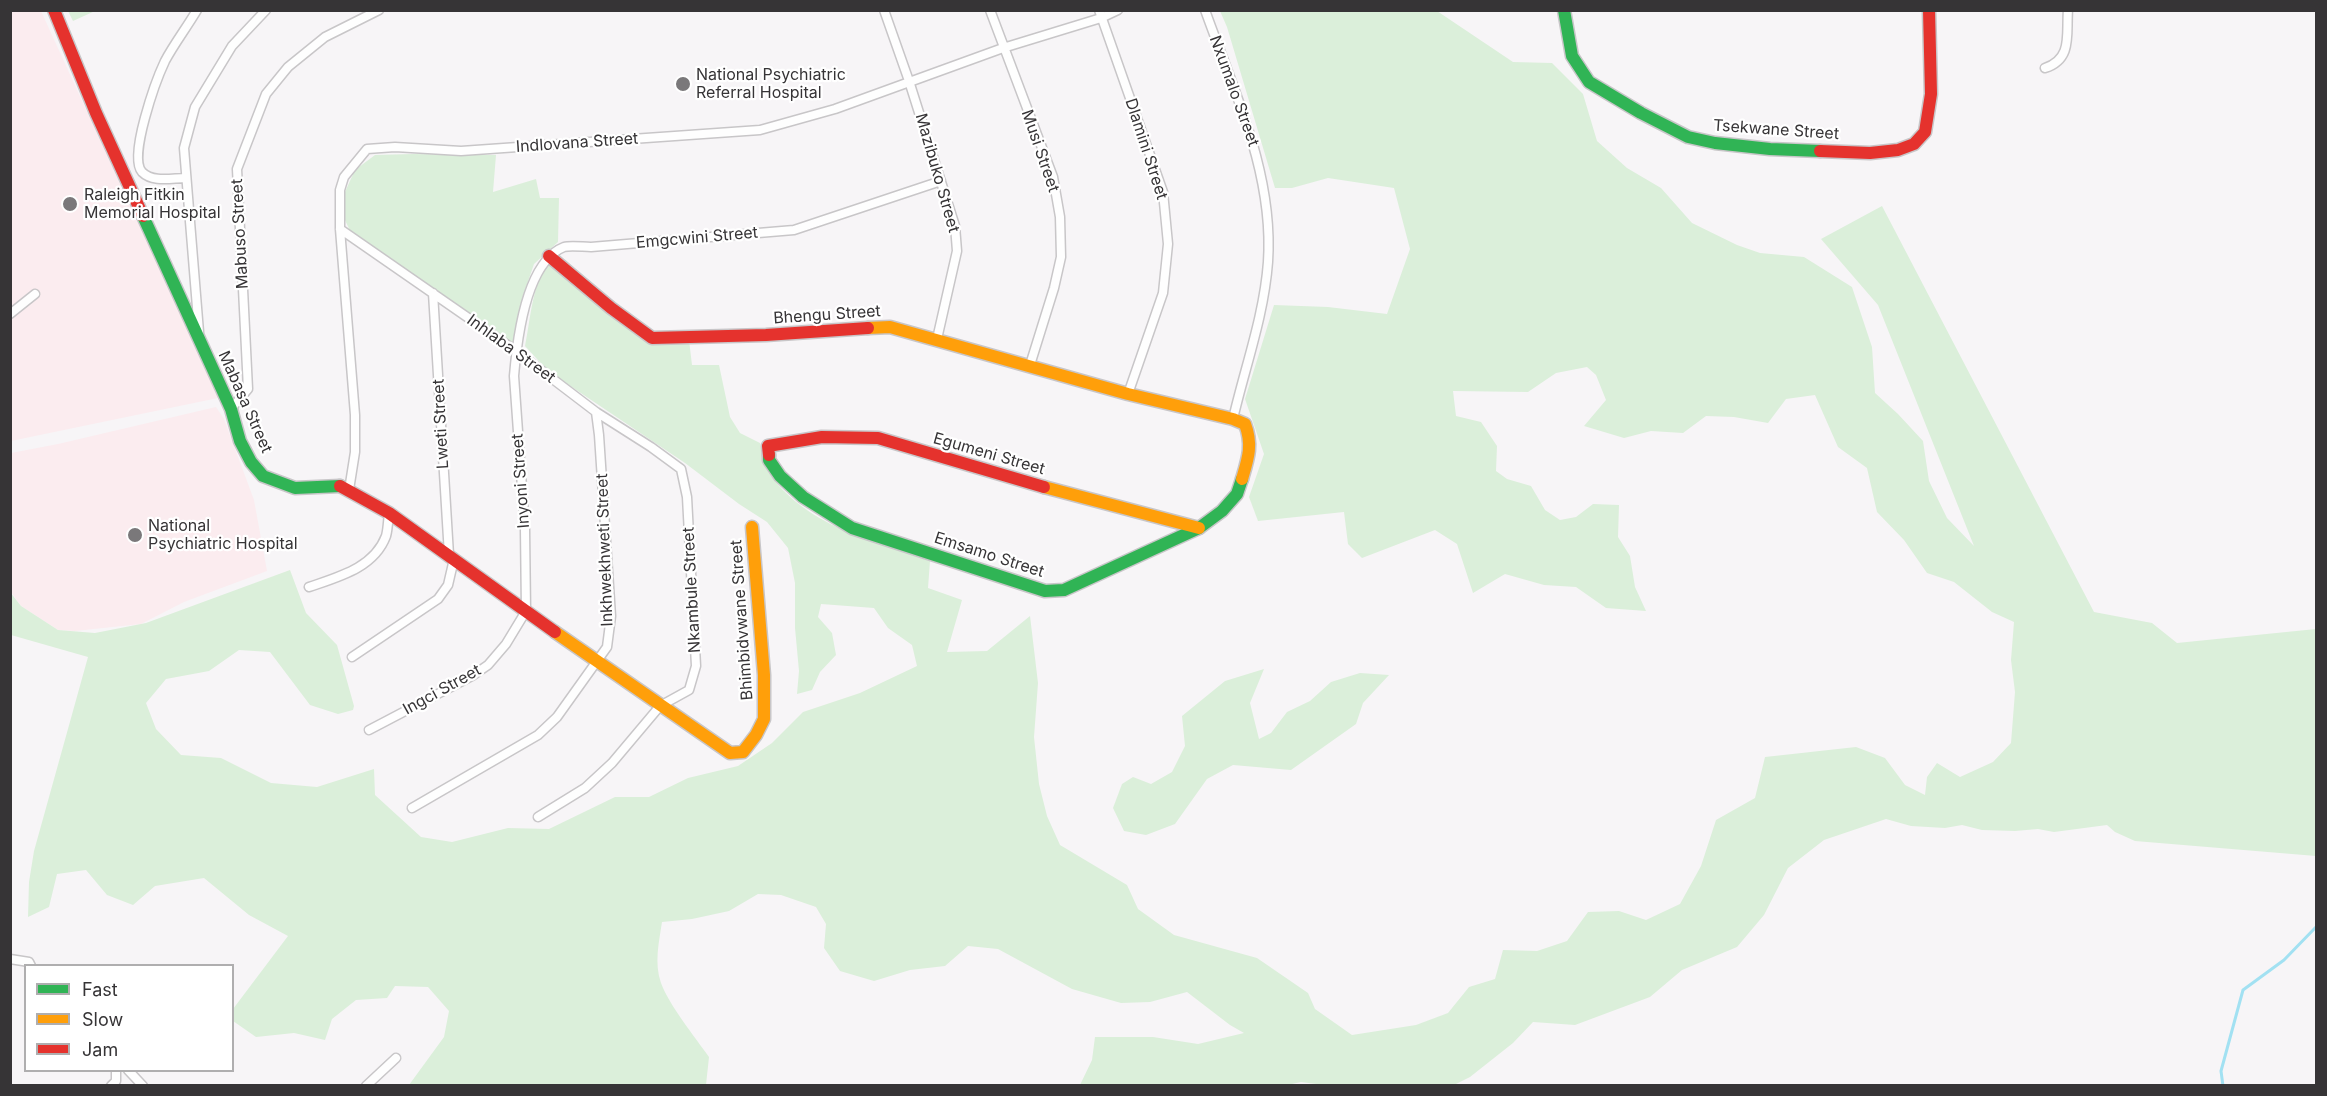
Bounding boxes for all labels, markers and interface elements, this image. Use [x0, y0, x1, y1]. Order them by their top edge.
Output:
street label: Nxumalo Street [1205, 33, 1263, 149]
place label: National Psychiatric Referral Hospital [696, 65, 846, 103]
marker: National Psychiatric Referral Hospital [674, 75, 692, 93]
street label: Dlamini Street [1121, 96, 1171, 202]
street label: Musi Street [1017, 107, 1063, 195]
street label: Mazibuko Street [911, 111, 963, 235]
street label: Tsekwane Street [1712, 116, 1840, 144]
street label: Indlovana Street [515, 129, 639, 157]
street label: Mabuso Street [228, 178, 252, 290]
place label: Raleigh Fitkin Memorial Hospital [84, 185, 221, 223]
marker: Raleigh Fitkin Memorial Hospital [61, 195, 79, 213]
street label: Emgcwini Street [635, 223, 759, 253]
street label: Bhengu Street [773, 302, 881, 328]
street label: Inhlaba Street [463, 310, 559, 388]
street label: Mabasa Street [214, 348, 276, 456]
street label: Lweti Street [429, 379, 453, 469]
street label: Egumeni Street [931, 429, 1047, 479]
street label: Inyoni Street [508, 433, 534, 529]
street label: Inkhwekhweti Street [593, 473, 617, 627]
place label: National Psychiatric Hospital [148, 516, 298, 554]
marker: National Psychiatric Hospital [126, 526, 144, 544]
street label: Nkambule Street [679, 527, 705, 653]
street label: Emsamo Street [932, 528, 1046, 582]
street label: Bhimbidvwane Street [727, 539, 757, 701]
street label: Ingci Street [400, 661, 484, 719]
legend [24, 964, 234, 1072]
text: Fast [82, 979, 118, 1000]
text: Slow [82, 1009, 123, 1030]
text: Jam [82, 1039, 118, 1060]

